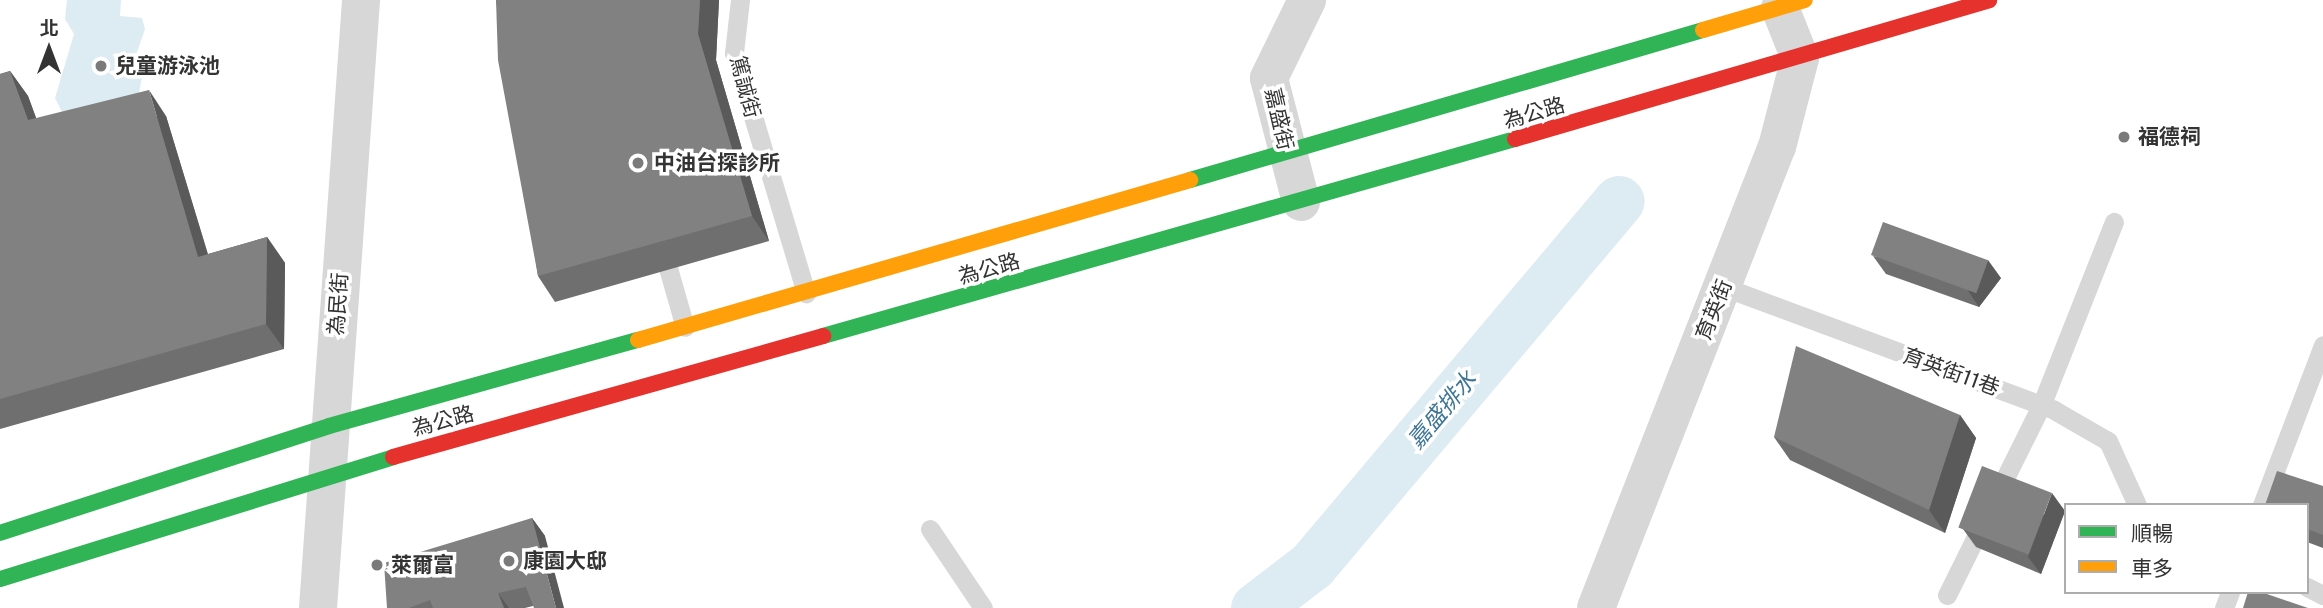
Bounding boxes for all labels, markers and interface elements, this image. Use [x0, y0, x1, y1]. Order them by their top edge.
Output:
north arrow [14, 14, 84, 84]
text: 北 [39, 17, 59, 39]
place label: 兒童游泳池 [115, 53, 220, 79]
street label: 篤誠街 [725, 53, 765, 121]
marker: 兒童游泳池 [93, 58, 109, 74]
street label: 嘉盛街 [1260, 85, 1298, 153]
street label: 為公路 [1500, 92, 1568, 134]
place label: 福德祠 [2138, 124, 2201, 150]
marker: 福德祠 [2116, 129, 2132, 145]
place label: 中油台探診所 [654, 150, 780, 176]
marker: 中油台探診所 [628, 153, 648, 173]
street label: 為公路 [955, 248, 1023, 290]
street label: 為民街 [323, 272, 353, 336]
street label: 育英街 [1691, 276, 1737, 344]
street label: 育英街11巷 [1899, 343, 2003, 401]
water label: 嘉盛排水 [1402, 366, 1482, 454]
street label: 為公路 [409, 401, 477, 441]
legend [2064, 503, 2309, 594]
text: 順暢 [2131, 521, 2173, 546]
place label: 康園大邸 [523, 548, 607, 574]
place label: 萊爾富 [391, 552, 454, 578]
marker: 康園大邸 [501, 553, 517, 569]
text: 車多 [2131, 556, 2173, 581]
marker: 萊爾富 [369, 557, 385, 573]

